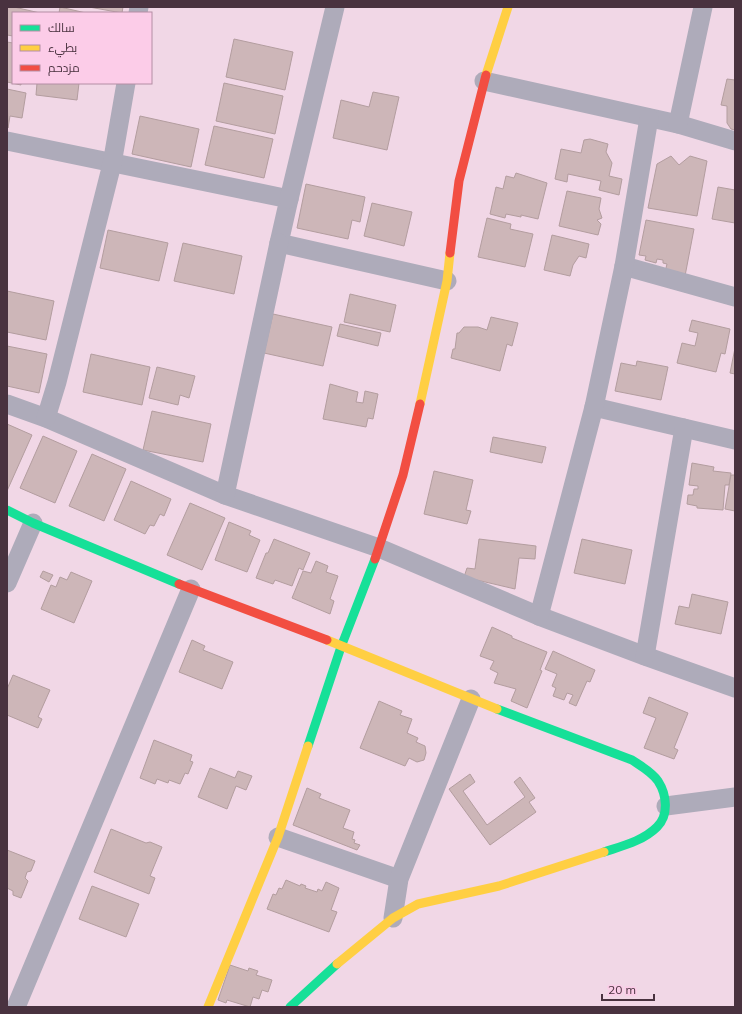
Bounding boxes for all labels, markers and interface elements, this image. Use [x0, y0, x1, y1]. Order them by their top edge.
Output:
legend [12, 12, 152, 84]
text: سالك [48, 20, 75, 35]
text: بطيء [48, 40, 77, 58]
text: مزدحم [48, 60, 80, 76]
scale bar [602, 976, 654, 1002]
text: 20 m [608, 982, 636, 997]

